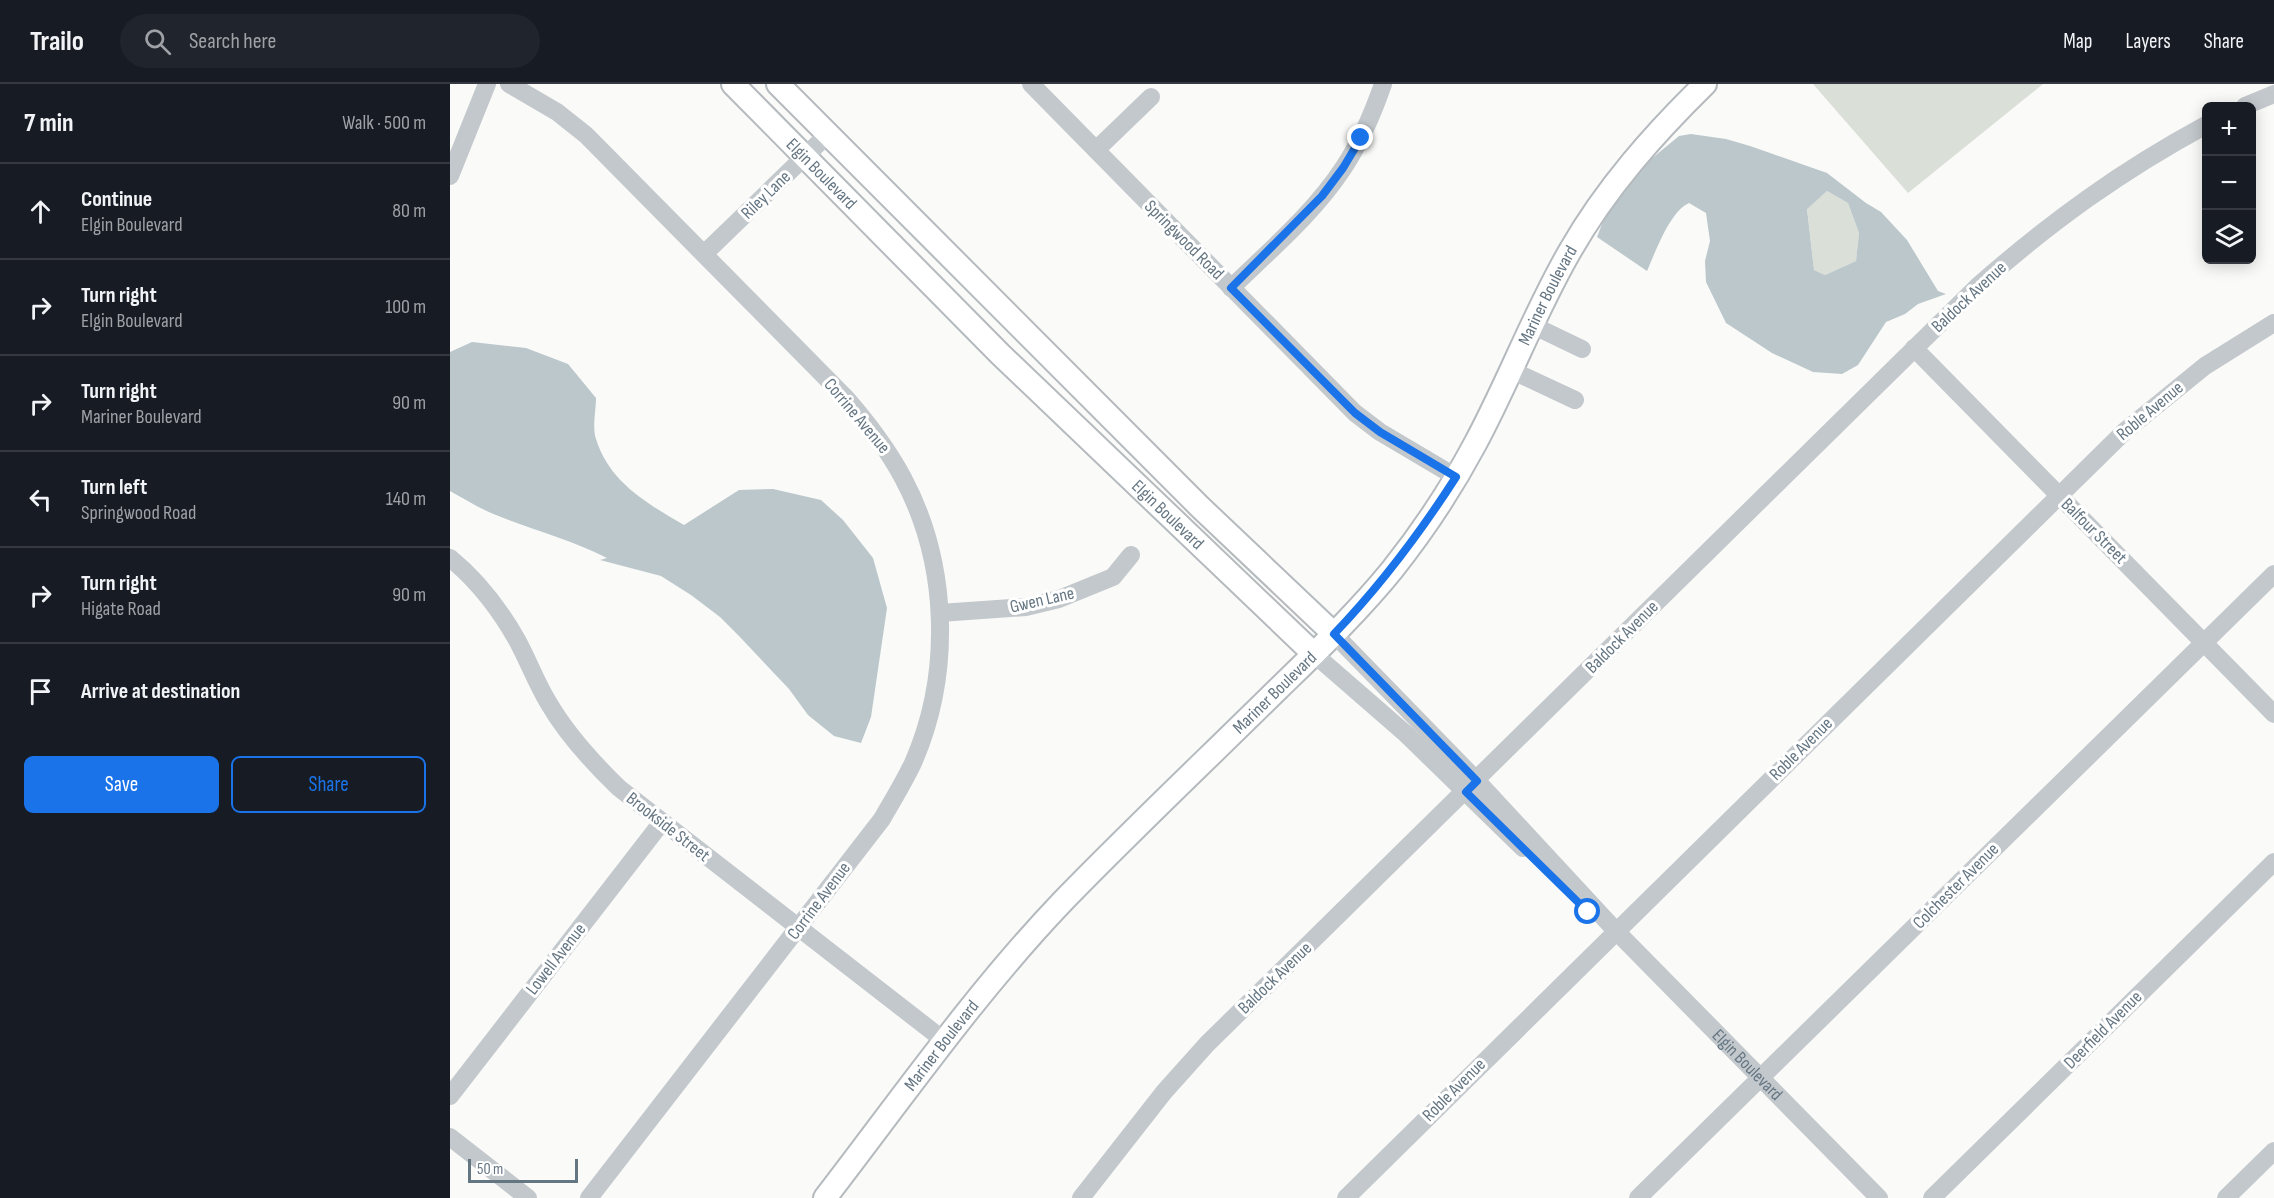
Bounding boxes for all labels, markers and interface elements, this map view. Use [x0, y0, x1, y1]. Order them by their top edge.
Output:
search box [120, 14, 540, 68]
text: Trailo [30, 25, 84, 58]
icon: search [141, 25, 174, 58]
text: Search here [189, 28, 276, 55]
text: Map [2063, 29, 2092, 54]
text: Layers [2125, 29, 2171, 54]
text: Share [2204, 29, 2244, 54]
map controls [2202, 102, 2256, 264]
button: + [2202, 102, 2256, 156]
text: 7 min [24, 108, 73, 139]
text: Walk · 500 m [342, 111, 426, 135]
route end [1347, 124, 1373, 150]
street label: Elgin Boulevard [782, 134, 861, 213]
button: − [2202, 156, 2256, 210]
street label: Riley Lane [737, 166, 795, 224]
text: Continue [81, 186, 152, 213]
icon: ahead [24, 195, 57, 228]
street label: Springwood Road [1140, 196, 1228, 284]
text: 80 m [392, 199, 426, 223]
button: layers [2202, 210, 2256, 264]
text: Elgin Boulevard [81, 213, 182, 237]
street label: Mariner Boulevard [1514, 242, 1581, 348]
street label: Baldock Avenue [1927, 257, 2011, 337]
text: Turn right [81, 282, 157, 309]
icon: right [24, 291, 57, 324]
text: 100 m [385, 295, 426, 319]
text: Elgin Boulevard [81, 309, 182, 333]
street label: Corrine Avenue [820, 374, 894, 458]
street label: Roble Avenue [2112, 377, 2188, 445]
text: Turn right [81, 378, 157, 405]
icon: right [24, 387, 57, 420]
text: 90 m [392, 391, 426, 415]
text: Mariner Boulevard [81, 405, 202, 429]
text: Turn left [81, 474, 147, 501]
street label: Elgin Boulevard [1128, 475, 1208, 554]
icon: left [24, 483, 57, 516]
text: 140 m [386, 487, 426, 511]
street label: Balfour Street [2057, 494, 2132, 569]
text: Springwood Road [81, 501, 196, 525]
text: Turn right [81, 570, 157, 597]
icon: right [24, 579, 57, 612]
street label: Gwen Lane [1008, 582, 1076, 618]
text: 90 m [392, 583, 426, 607]
street label: Baldock Avenue [1581, 596, 1663, 678]
text: Higate Road [81, 597, 161, 621]
street label: Mariner Boulevard [1228, 647, 1321, 738]
icon: arrive [24, 675, 57, 708]
text: Arrive at destination [81, 678, 240, 705]
street label: Roble Avenue [1765, 713, 1837, 785]
button: Save [24, 756, 219, 813]
button: Share [231, 756, 426, 813]
street label: Brookside Street [622, 788, 714, 866]
street label: Colchester Avenue [1909, 839, 2003, 933]
street label: Corrine Avenue [783, 858, 855, 944]
route start [1574, 898, 1600, 924]
street label: Lowell Avenue [522, 919, 590, 999]
street label: Baldock Avenue [1234, 938, 1316, 1018]
street label: Deerfield Avenue [2060, 987, 2146, 1073]
street label: Mariner Boulevard [900, 996, 983, 1095]
street label: Elgin Boulevard [1708, 1025, 1787, 1104]
street label: Roble Avenue [1418, 1054, 1490, 1126]
scale bar [468, 1156, 578, 1184]
text: 50 m [477, 1160, 503, 1179]

